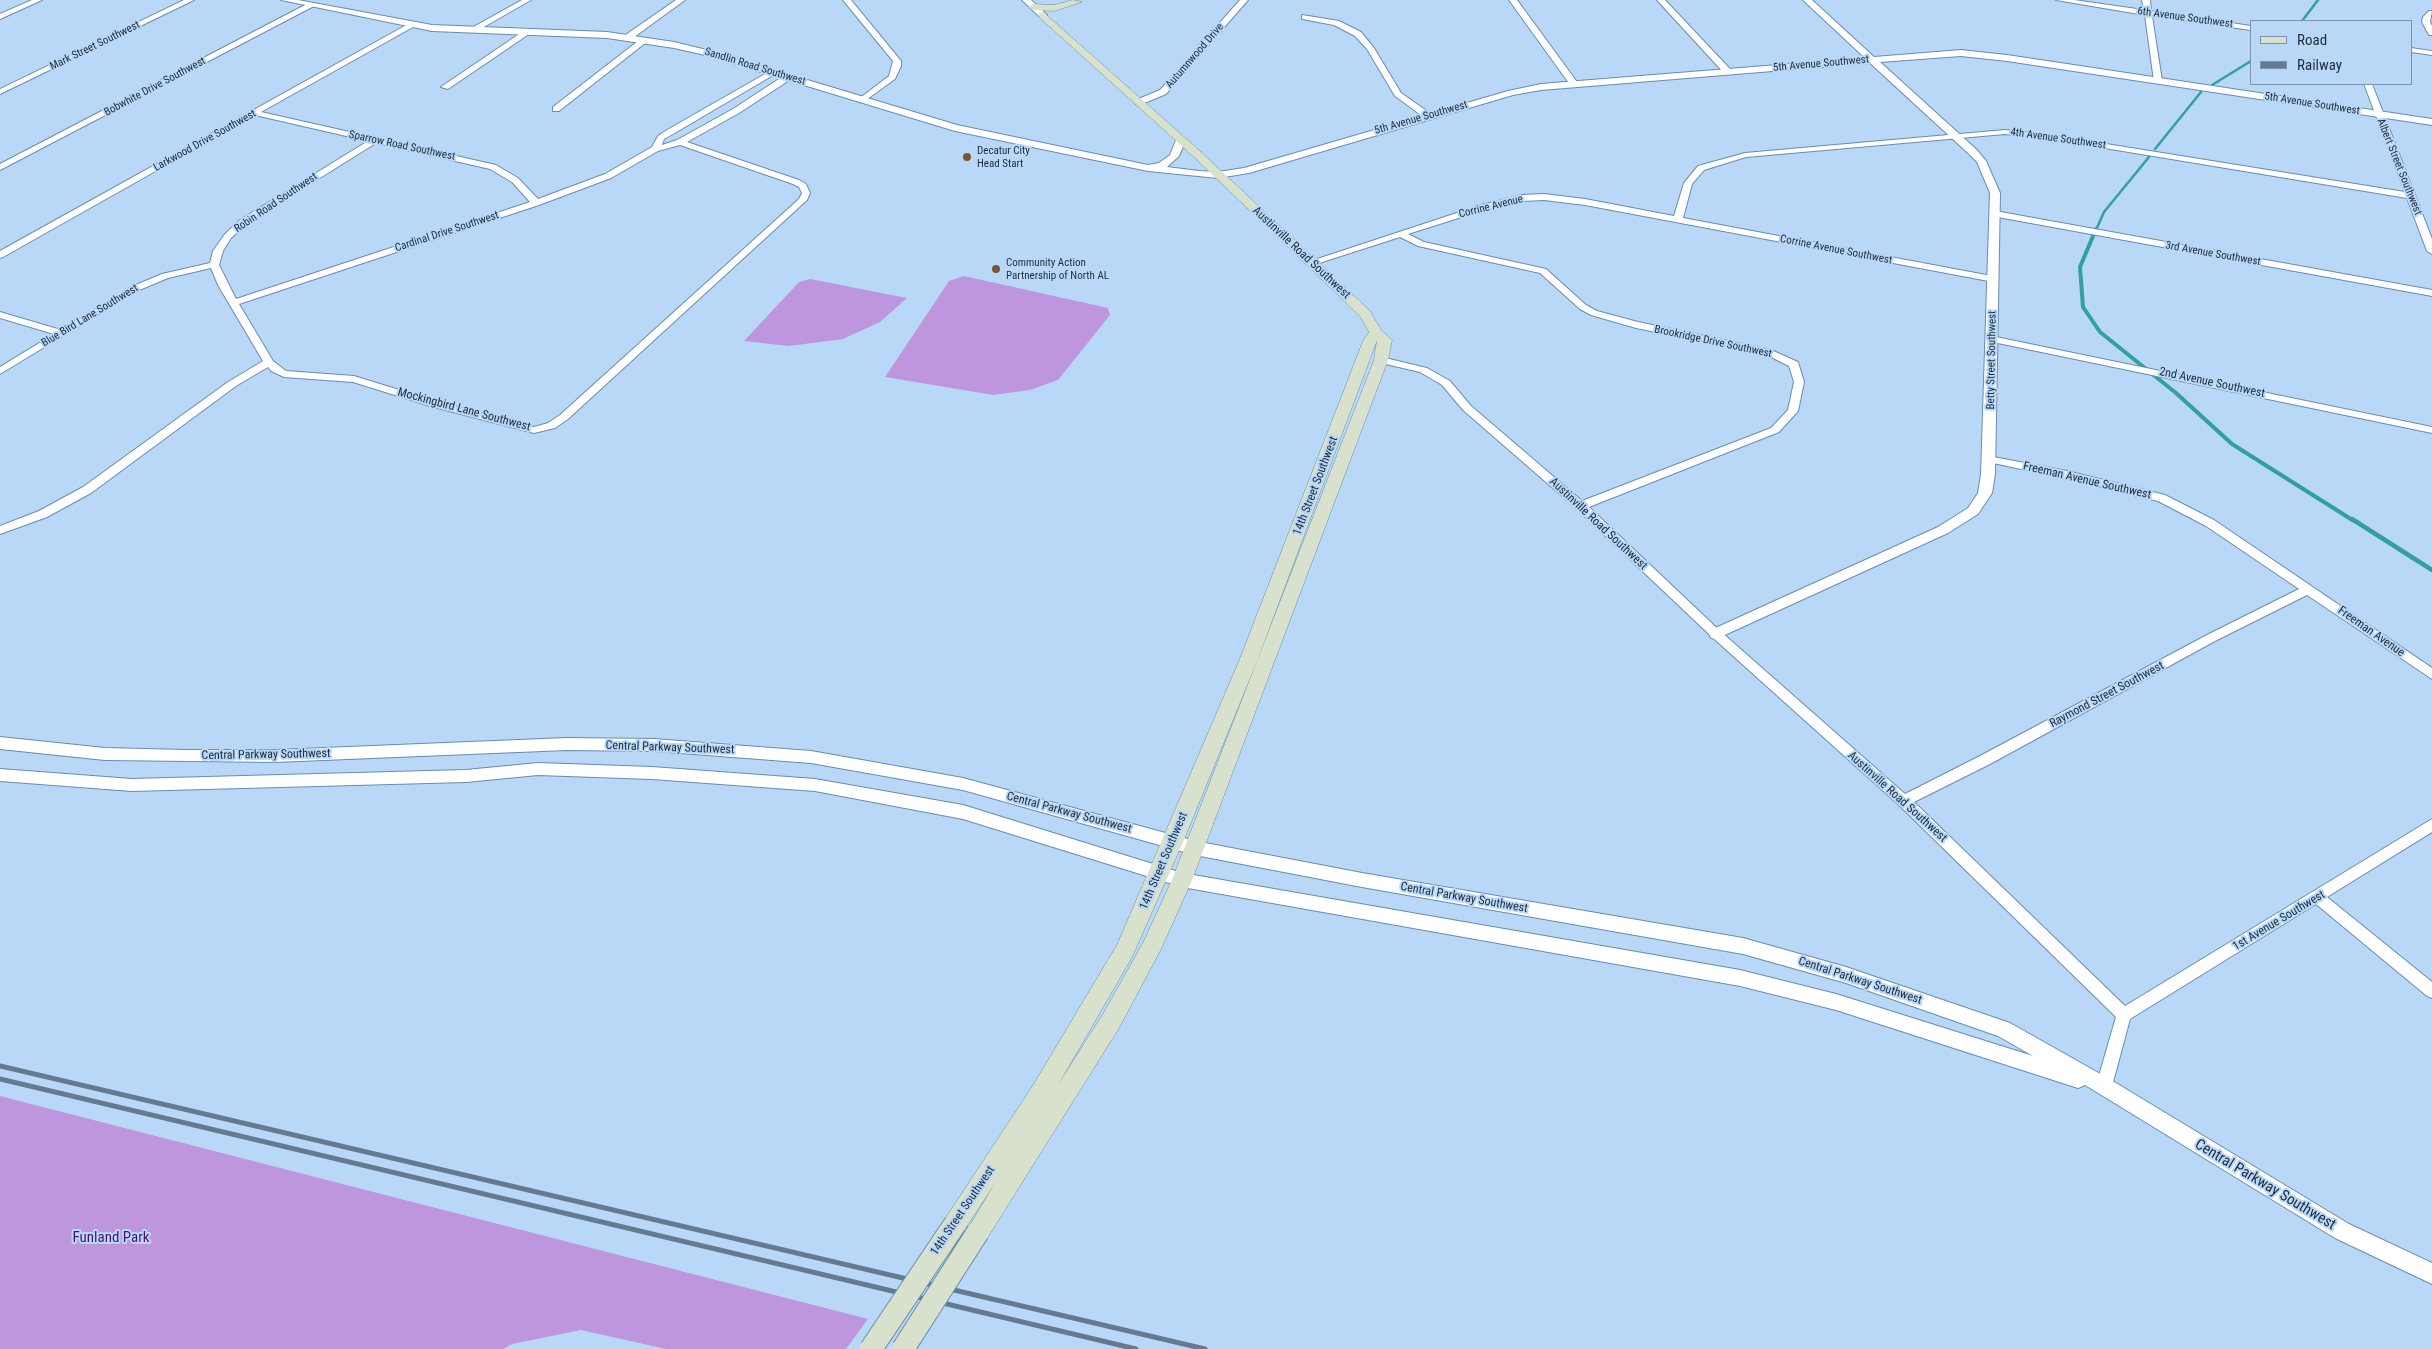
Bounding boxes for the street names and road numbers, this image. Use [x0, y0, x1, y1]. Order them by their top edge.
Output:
street label: 6th Avenue Southwest [2136, 5, 2234, 31]
street label: Mark Street Southwest [48, 19, 142, 73]
street label: Autumnwood Drive [1163, 21, 1227, 91]
street label: Sandlin Road Southwest [703, 45, 807, 89]
street label: 5th Avenue Southwest [1772, 53, 1870, 75]
street label: Bobwhite Drive Southwest [102, 55, 208, 119]
street label: 5th Avenue Southwest [2263, 90, 2361, 118]
street label: 5th Avenue Southwest [1373, 98, 1469, 138]
street label: Larkwood Drive Southwest [151, 107, 259, 175]
street label: Albert Street Southwest [2374, 117, 2424, 217]
street label: 4th Avenue Southwest [2009, 126, 2107, 152]
street label: Sparrow Road Southwest [348, 128, 456, 164]
street label: Robin Road Southwest [232, 170, 320, 236]
street label: Corrine Avenue [1458, 193, 1524, 221]
street label: Austinville Road Southwest [1249, 204, 1353, 302]
street label: Cardinal Drive Southwest [393, 209, 501, 255]
street label: Corrine Avenue Southwest [1779, 233, 1893, 267]
street label: 3rd Avenue Southwest [2164, 239, 2262, 269]
street label: Blue Bird Lane Southwest [39, 282, 141, 350]
street label: Betty Street Southwest [1985, 311, 1999, 409]
street label: Brookridge Drive Southwest [1653, 323, 1773, 361]
street label: 2nd Avenue Southwest [2158, 365, 2266, 401]
street label: Mockingbird Lane Southwest [396, 385, 532, 435]
street label: 14th Street Southwest [1291, 435, 1341, 537]
street label: Freeman Avenue Southwest [2022, 459, 2152, 503]
street label: Austinville Road Southwest [1546, 475, 1650, 573]
street label: Freeman Avenue [2335, 604, 2407, 660]
street label: Raymond Street Southwest [2047, 659, 2167, 731]
street label: Central Parkway Southwest [605, 739, 735, 757]
street label: Central Parkway Southwest [201, 747, 331, 763]
street label: Austinville Road Southwest [1844, 749, 1950, 845]
street label: Central Parkway Southwest [1005, 789, 1133, 837]
street label: 14th Street Southwest [1137, 810, 1191, 912]
street label: Central Parkway Southwest [1399, 880, 1529, 916]
street label: 1st Avenue Southwest [2230, 888, 2328, 954]
street label: Central Parkway Southwest [1796, 954, 1924, 1008]
street label: Central Parkway Southwest [2191, 1136, 2339, 1234]
street label: 14th Street Southwest [928, 1164, 998, 1258]

